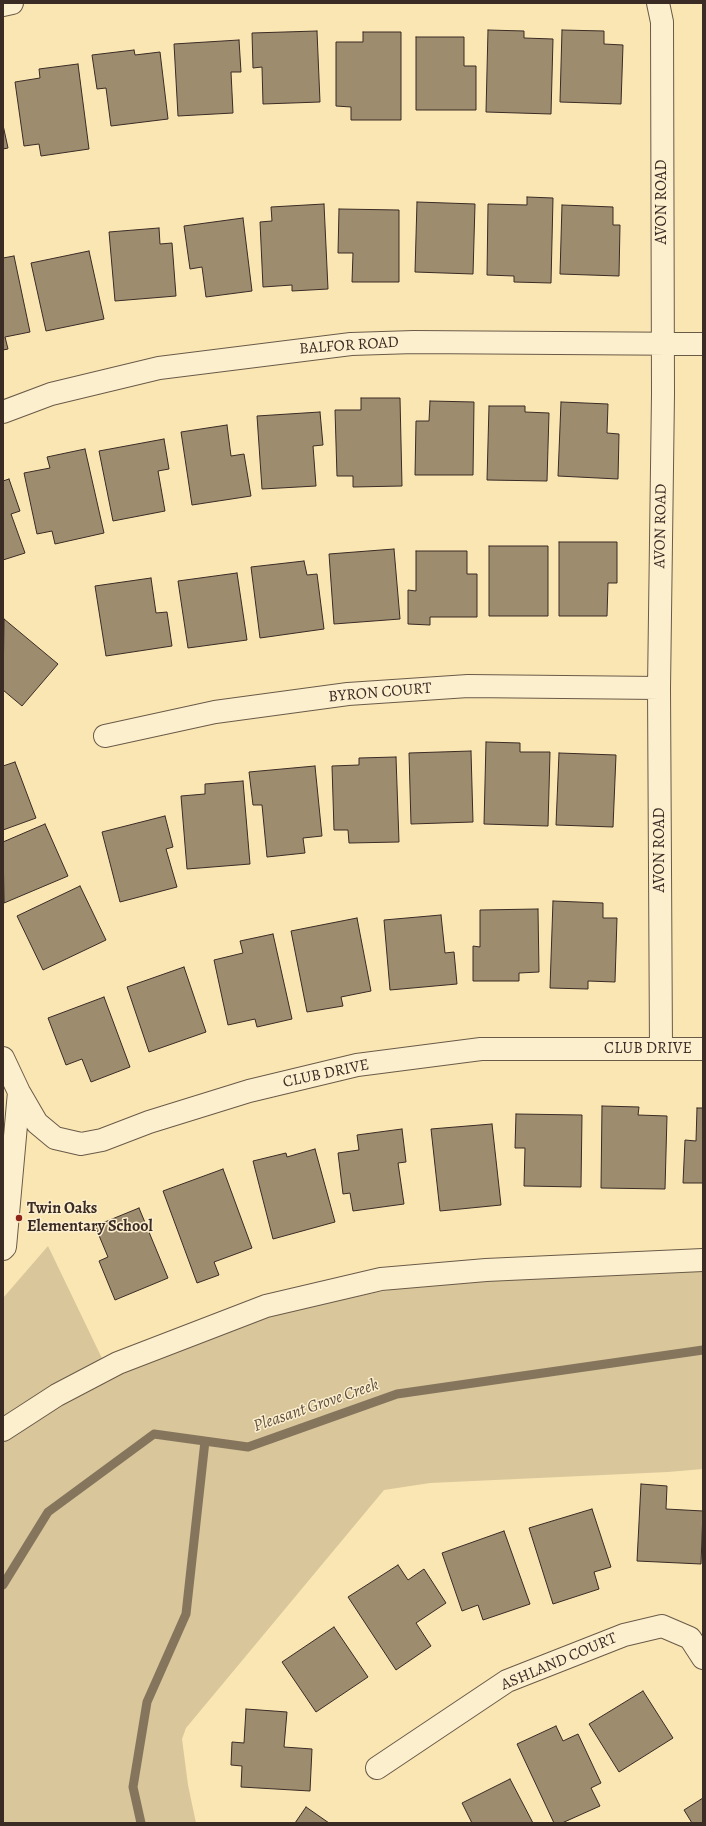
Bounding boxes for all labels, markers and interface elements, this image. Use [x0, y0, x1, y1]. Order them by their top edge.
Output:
street label: AVON ROAD [652, 160, 672, 244]
street label: BALFOR ROAD [299, 333, 399, 359]
street label: AVON ROAD [651, 483, 671, 569]
street label: BYRON COURT [327, 679, 433, 707]
street label: AVON ROAD [650, 808, 670, 892]
street label: CLUB DRIVE [604, 1039, 692, 1059]
street label: CLUB DRIVE [281, 1055, 371, 1093]
place label: Twin Oaks Elementary School [27, 1199, 153, 1237]
marker: Twin Oaks Elementary School [14, 1213, 24, 1223]
water label: Pleasant Grove Creek [251, 1375, 381, 1437]
street label: ASHLAND COURT [498, 1629, 620, 1695]

